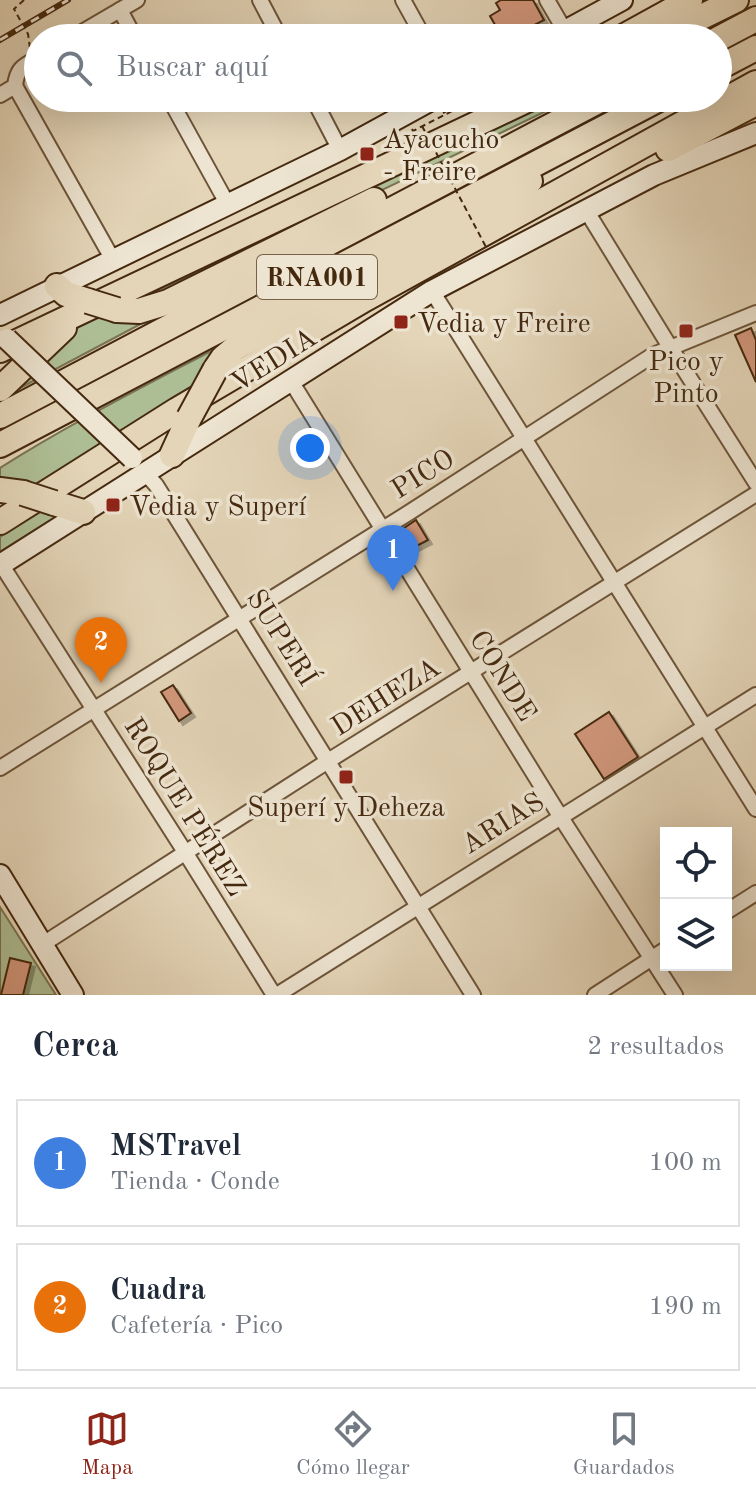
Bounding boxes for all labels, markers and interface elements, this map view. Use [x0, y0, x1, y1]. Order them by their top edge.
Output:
search box [24, 24, 732, 112]
icon: search [52, 46, 96, 90]
text: Buscar aquí [116, 53, 268, 83]
place label: Ayacucho - Freire [383, 127, 499, 187]
marker: Ayacucho - Freire [358, 145, 376, 163]
road number: RNA001 [257, 255, 377, 299]
place label: Vedia y Freire [417, 311, 591, 339]
marker: Vedia y Freire [392, 313, 410, 331]
marker: Pico y Pinto [677, 322, 695, 340]
street label: VEDIA [227, 324, 322, 399]
place label: Pico y Pinto [648, 349, 724, 409]
your location [290, 428, 330, 468]
street label: PICO [387, 446, 460, 506]
place label: Vedia y Superí [129, 494, 307, 522]
marker: Vedia y Superí [104, 496, 122, 514]
pin: 1 [367, 525, 419, 591]
street label: SUPERÍ [240, 583, 325, 692]
pin: 2 [75, 617, 127, 683]
street label: CONDE [463, 626, 540, 727]
street label: DEHEZA [327, 654, 446, 743]
street label: ROQUE PÉREZ [117, 711, 254, 902]
marker: Superí y Deheza [337, 768, 355, 786]
street label: ARIAS [457, 788, 550, 861]
place label: Superí y Deheza [247, 795, 445, 823]
map controls [660, 827, 732, 971]
button: locate [660, 827, 732, 899]
button: layers [660, 899, 732, 971]
text: Cerca [32, 1030, 118, 1064]
text: 2 resultados [587, 1034, 724, 1060]
text: MSTravel [110, 1132, 241, 1162]
text: 1 [52, 1150, 68, 1176]
text: 100 m [649, 1150, 722, 1176]
text: Tienda · Conde [110, 1169, 280, 1195]
text: Cuadra [110, 1276, 206, 1306]
text: 2 [52, 1294, 68, 1320]
text: 190 m [649, 1294, 722, 1320]
text: Cafetería · Pico [110, 1313, 283, 1339]
tab: Mapa [81, 1407, 133, 1482]
tab: Cómo llegar [296, 1407, 410, 1482]
tab: Guardados [573, 1407, 675, 1482]

